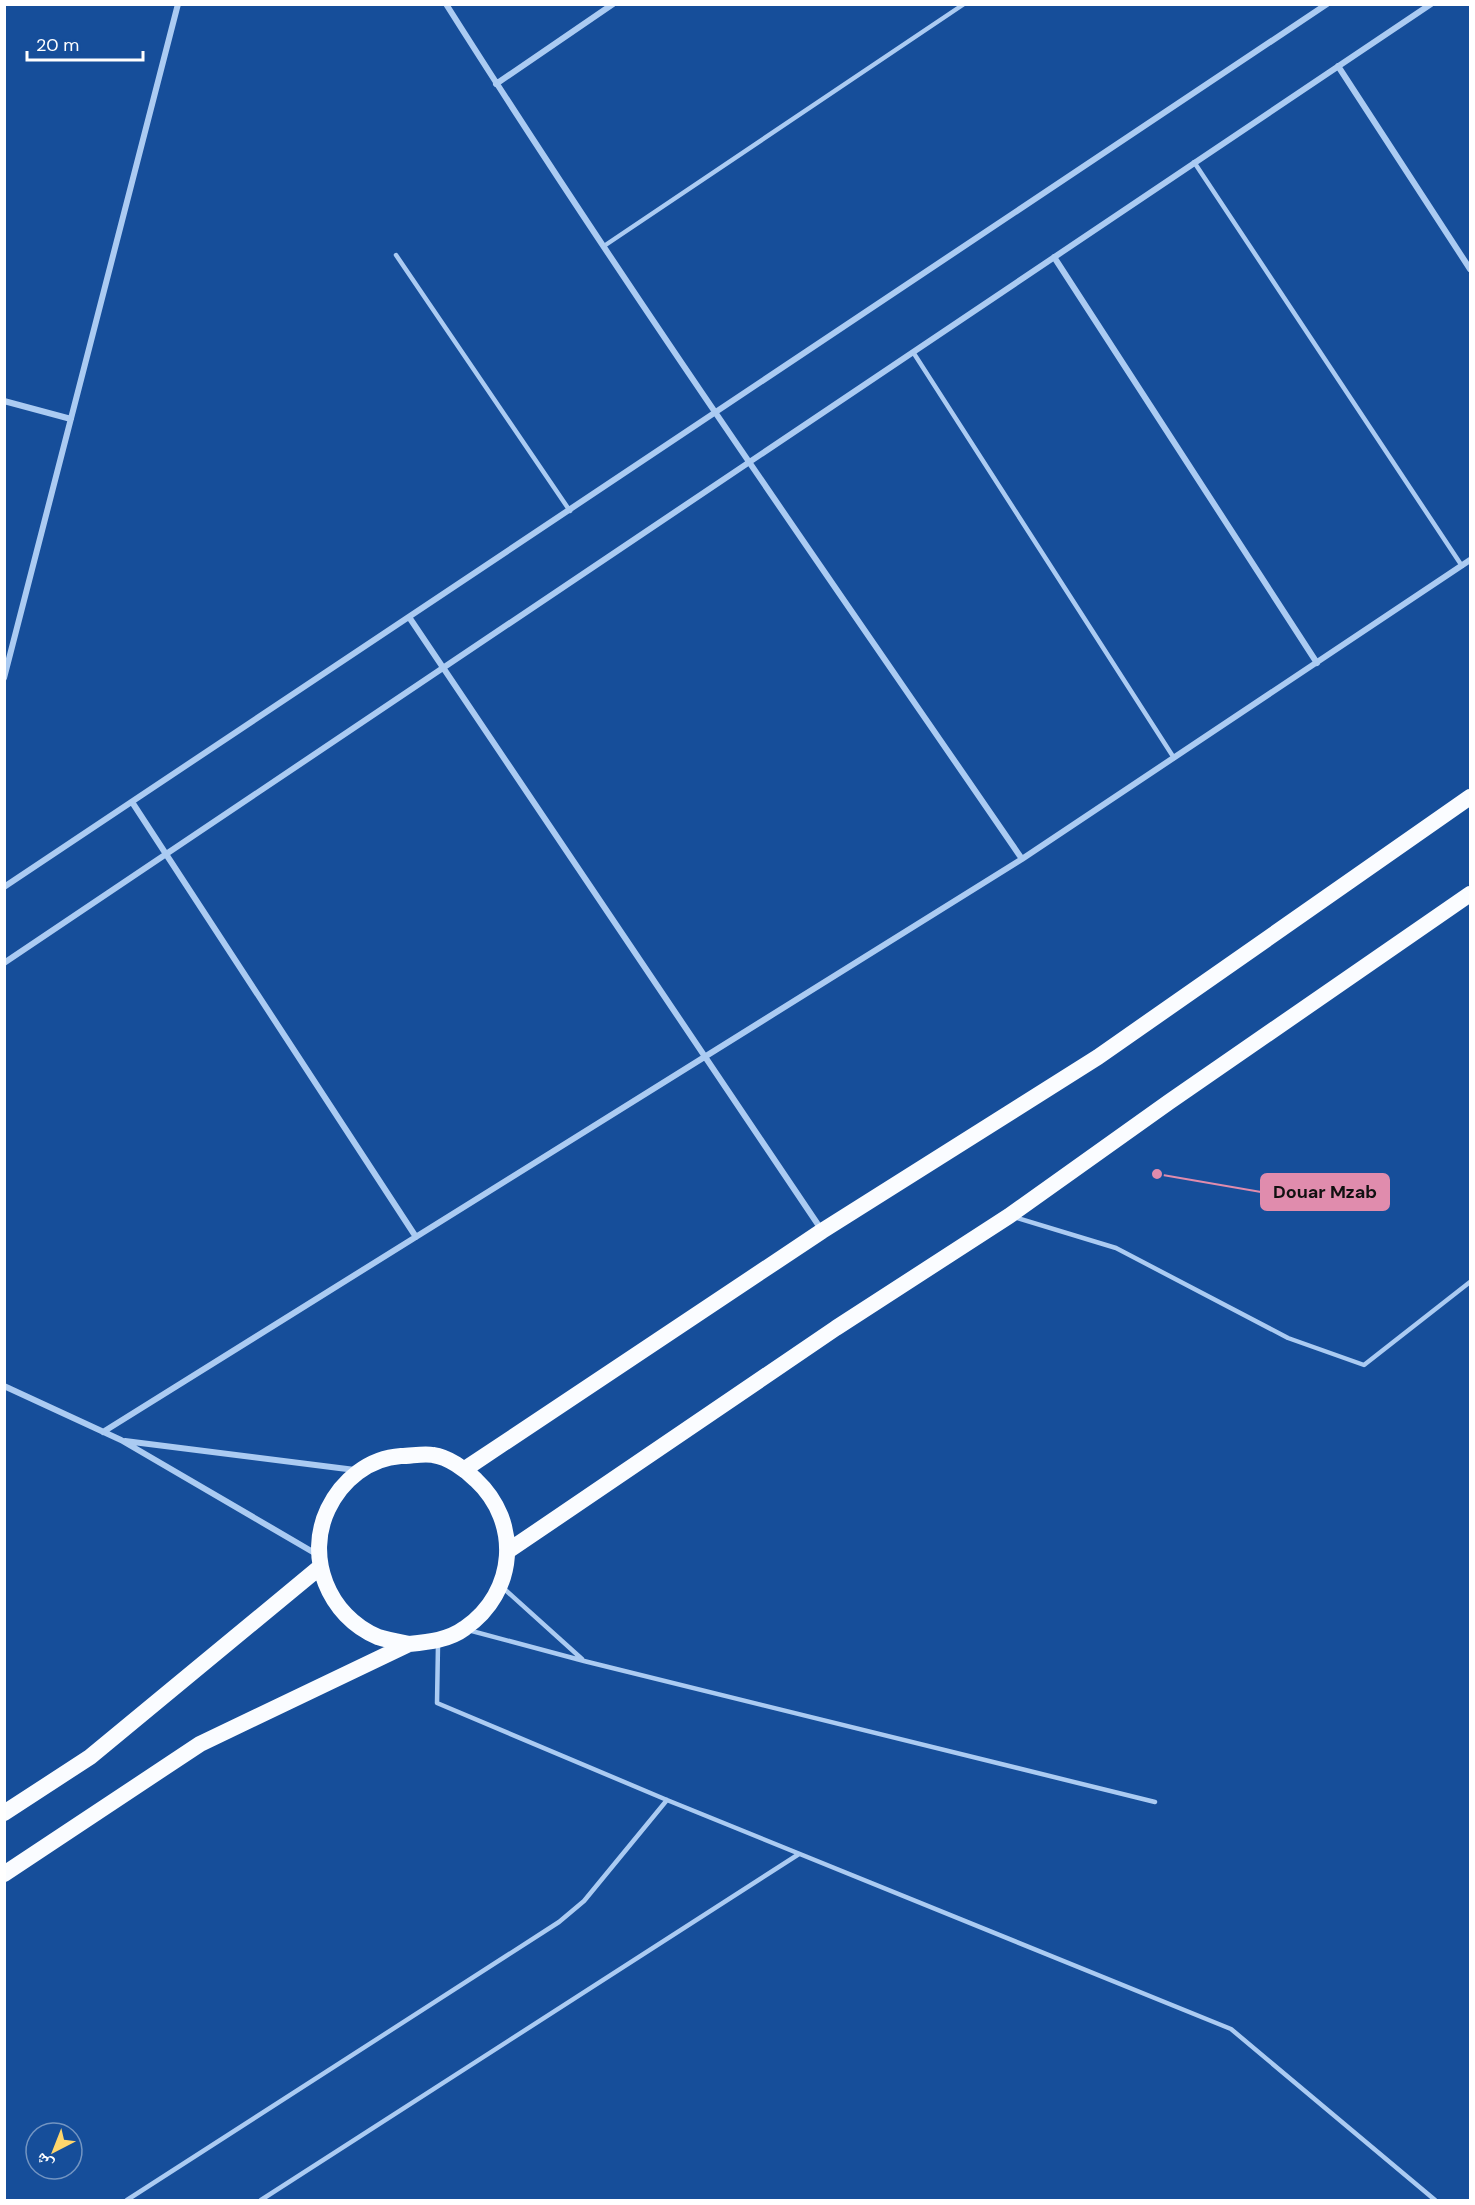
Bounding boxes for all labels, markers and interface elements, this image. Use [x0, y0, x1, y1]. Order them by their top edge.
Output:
scale bar [27, 24, 142, 62]
text: 20 m [36, 33, 79, 57]
callout: Douar Mzab [1261, 1174, 1389, 1210]
text: Douar Mzab [1273, 1180, 1377, 1204]
north arrow [24, 2121, 84, 2181]
text: ش [31, 2148, 58, 2175]

